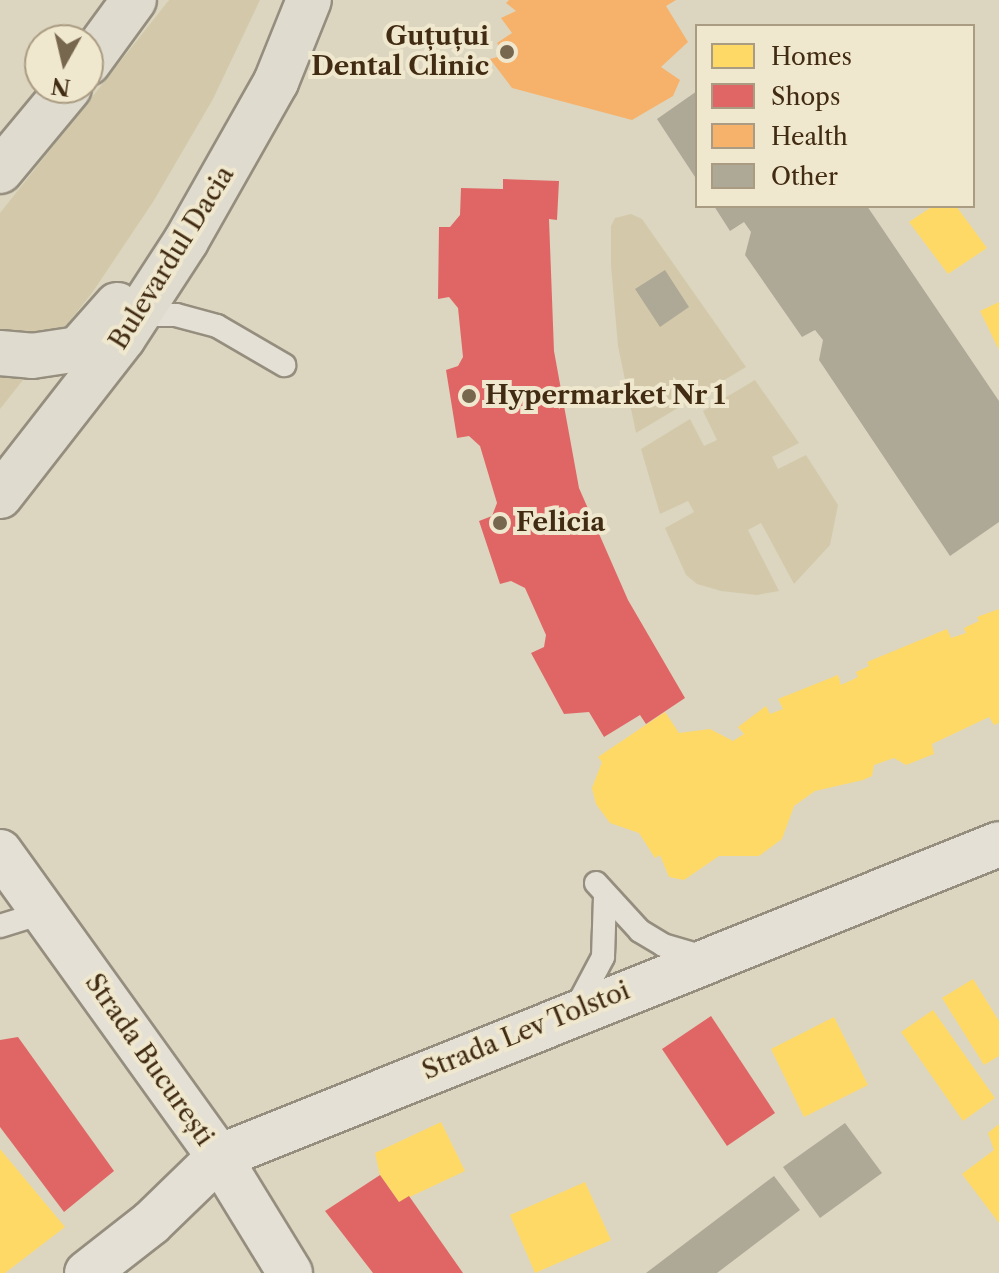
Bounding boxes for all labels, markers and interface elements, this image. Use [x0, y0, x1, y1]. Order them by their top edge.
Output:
place label: Guțuțui Dental Clinic [311, 21, 489, 82]
north arrow [24, 24, 104, 104]
legend [695, 24, 975, 208]
marker: Guțuțui Dental Clinic [496, 41, 518, 63]
text: Homes [771, 42, 852, 71]
text: N [50, 72, 72, 101]
text: Shops [771, 82, 840, 111]
text: Health [771, 122, 848, 151]
street label: Bulevardul Dacia [103, 161, 241, 355]
text: Other [771, 162, 838, 191]
place label: Hypermarket Nr 1 [485, 380, 725, 412]
marker: Hypermarket Nr 1 [460, 387, 478, 405]
place label: Felicia [516, 507, 605, 539]
marker: Felicia [491, 514, 509, 532]
street label: Strada București [78, 968, 220, 1152]
street label: Strada Lev Tolstoi [417, 975, 635, 1087]

